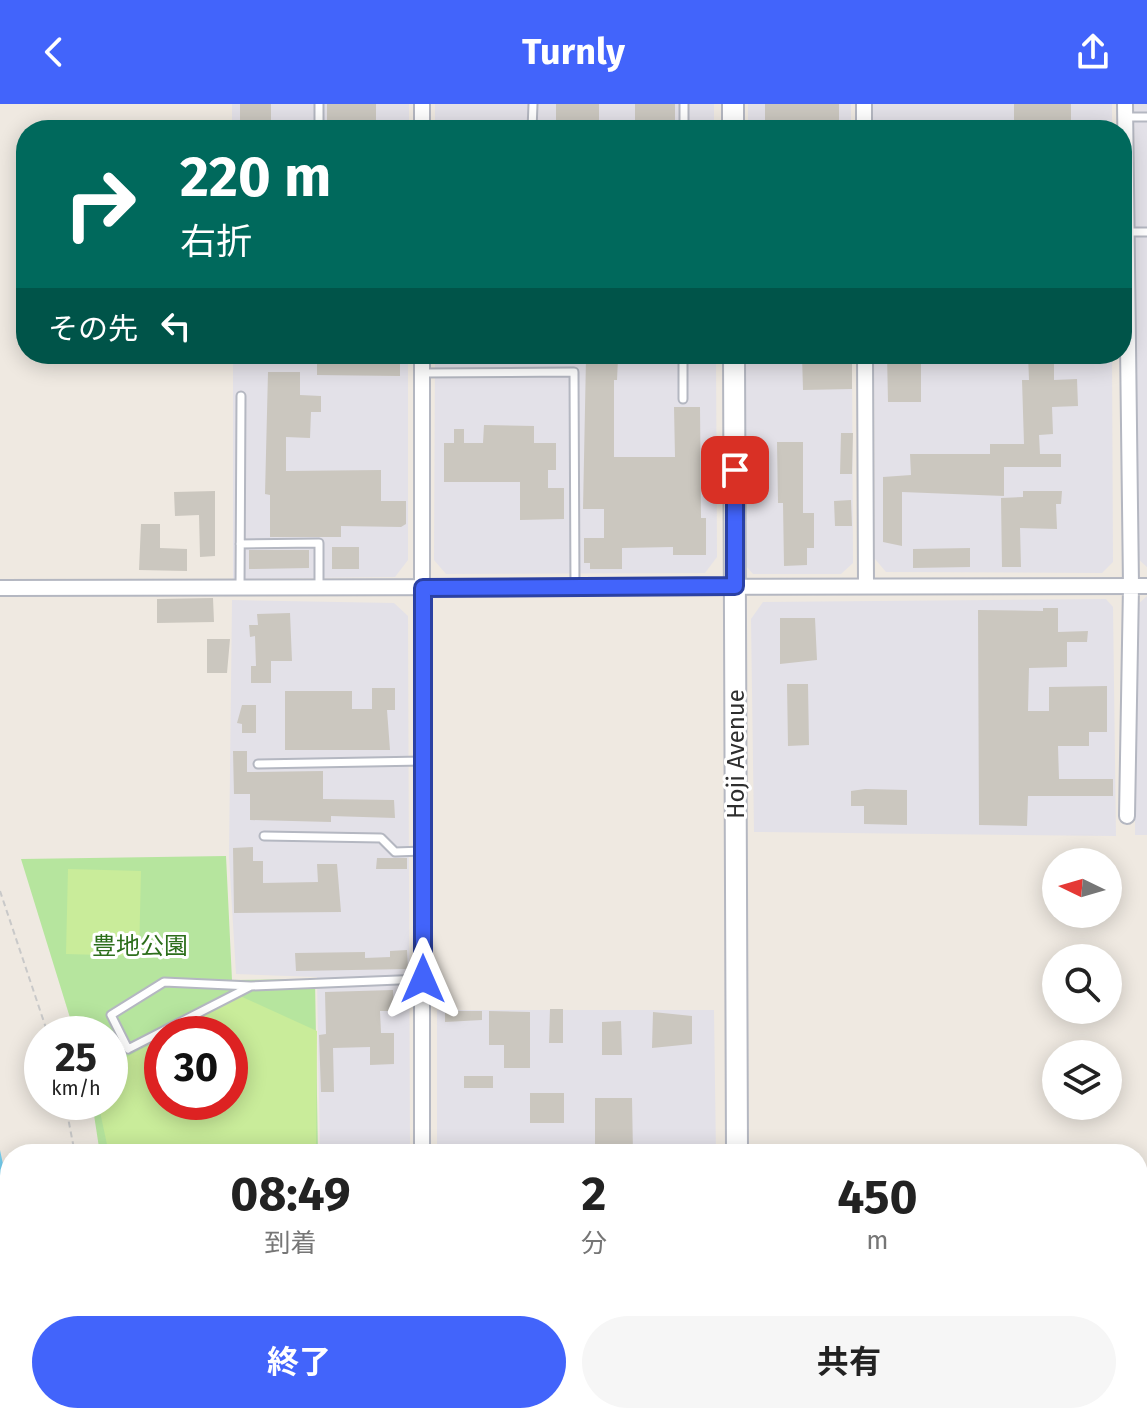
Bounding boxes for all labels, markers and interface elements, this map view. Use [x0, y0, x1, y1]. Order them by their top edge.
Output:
icon: back [32, 30, 76, 74]
text: Turnly [522, 30, 625, 74]
icon: share [1071, 30, 1115, 74]
text: 220 m [180, 144, 331, 211]
icon: right [48, 152, 152, 256]
text: 右折 [180, 220, 252, 264]
icon: left [154, 304, 198, 348]
text: その先 [48, 311, 138, 347]
pin [701, 436, 769, 504]
icon: arrive [713, 448, 757, 492]
street label: Hoji Avenue [722, 689, 750, 819]
north arrow [1042, 848, 1122, 928]
map controls [1042, 848, 1122, 1120]
park label: 豊地公園 [92, 932, 188, 960]
position arrow [381, 937, 465, 1021]
button: search [1042, 944, 1122, 1024]
speed limit sign: 30 [144, 1016, 248, 1120]
text: 25 [55, 1034, 97, 1082]
button: layers [1042, 1040, 1122, 1120]
text: km/h [51, 1076, 101, 1100]
text: 08:49 [230, 1165, 351, 1223]
text: 2 [581, 1165, 606, 1223]
text: 450 [837, 1168, 918, 1226]
text: m [866, 1225, 889, 1256]
text: 到着 [264, 1228, 316, 1259]
text: 分 [581, 1228, 607, 1259]
button: 終了 [32, 1316, 566, 1408]
button: 共有 [582, 1316, 1116, 1408]

